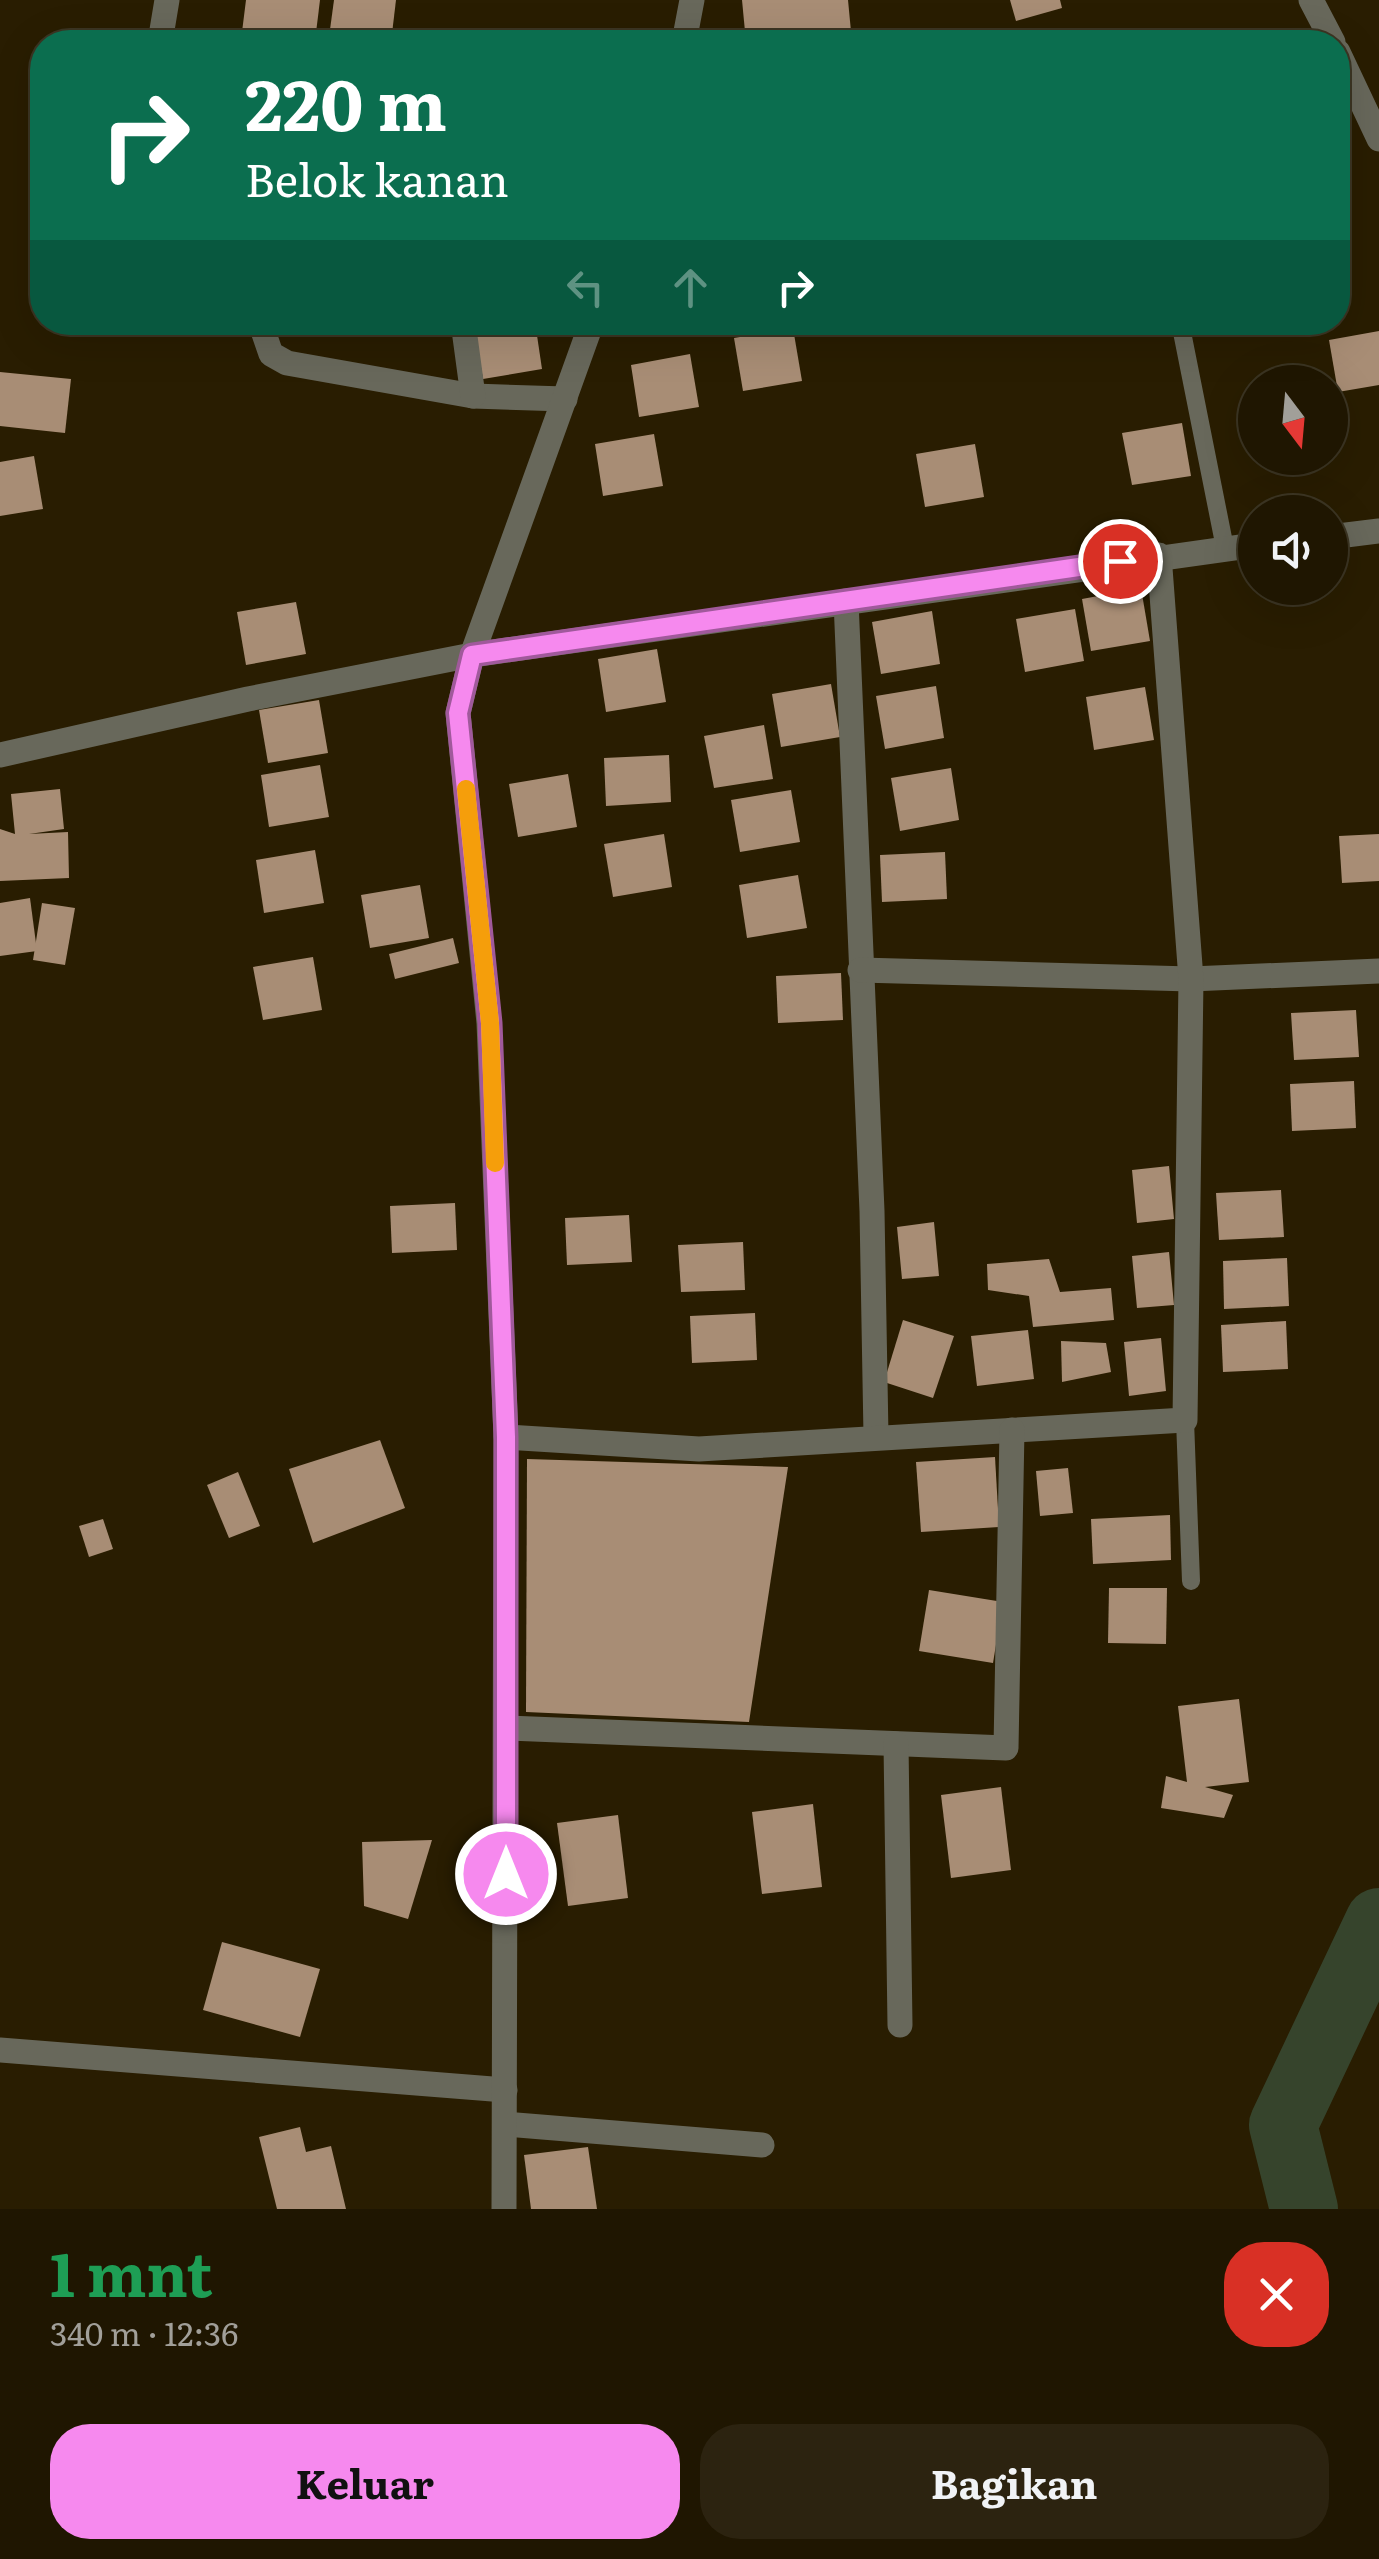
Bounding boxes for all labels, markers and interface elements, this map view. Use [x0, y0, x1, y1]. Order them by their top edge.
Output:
text: 220 m [245, 49, 447, 153]
icon: right [80, 70, 210, 200]
text: Belok kanan [245, 144, 509, 211]
icon: left [558, 260, 613, 315]
icon: ahead [663, 260, 718, 315]
icon: right [768, 260, 823, 315]
north arrow [1238, 365, 1348, 475]
map controls [1238, 365, 1348, 605]
button: sound [1238, 495, 1348, 605]
pin [1078, 519, 1163, 604]
icon: arrive [1093, 534, 1148, 589]
position arrow [454, 1822, 558, 1926]
text: 1 mnt [50, 2226, 213, 2315]
button: close [1224, 2242, 1329, 2347]
text: 340 m · 12:36 [50, 2308, 238, 2356]
button: Keluar [50, 2424, 680, 2539]
button: Bagikan [700, 2424, 1329, 2539]

